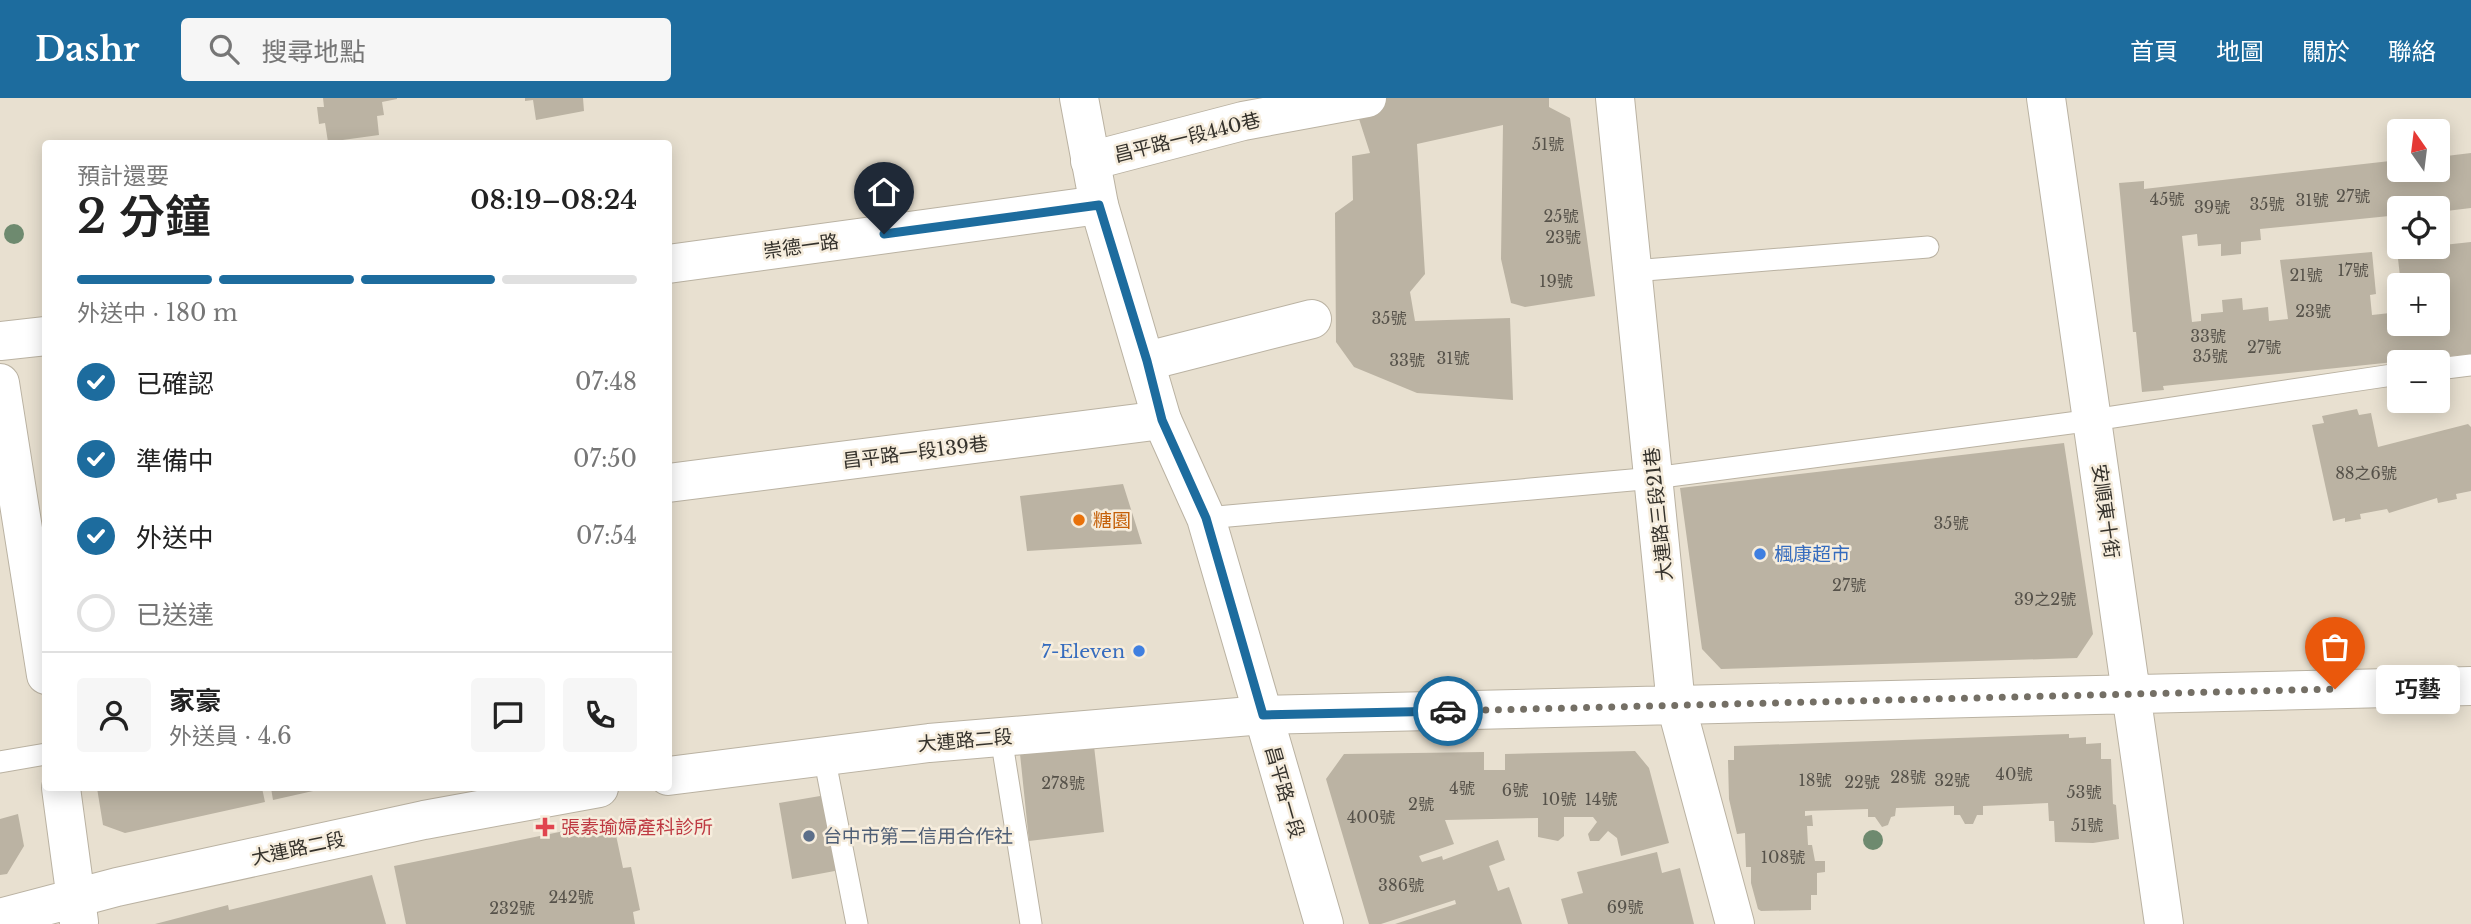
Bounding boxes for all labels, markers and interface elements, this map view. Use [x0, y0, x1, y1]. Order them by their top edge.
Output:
search box [181, 18, 671, 81]
text: Dashr [35, 29, 139, 70]
icon: search [205, 30, 243, 68]
text: 搜尋地點 [261, 36, 365, 68]
text: 首頁 [2130, 37, 2178, 66]
text: 地圖 [2216, 37, 2264, 66]
text: 關於 [2302, 37, 2350, 66]
text: 聯絡 [2388, 37, 2436, 66]
street label: 昌平路一段440巷 [1112, 108, 1263, 167]
north arrow [2387, 119, 2450, 182]
map controls [2387, 119, 2450, 413]
house number: 51號 [1532, 134, 1564, 154]
text: 預計還要 [77, 162, 169, 190]
pin [854, 162, 914, 234]
icon: home [865, 173, 903, 211]
text: 08:19–08:24 [470, 184, 637, 216]
house number: 27號 [2336, 186, 2370, 206]
text: 2 分鐘 [77, 188, 211, 245]
house number: 45號 [2150, 189, 2184, 209]
house number: 31號 [2296, 190, 2329, 210]
house number: 35號 [2250, 194, 2284, 214]
button: locate [2387, 196, 2450, 259]
house number: 39號 [2194, 197, 2230, 217]
house number: 25號 [1544, 206, 1578, 226]
house number: 23號 [1545, 227, 1581, 247]
street label: 崇德一路 [762, 230, 840, 263]
house number: 17號 [2337, 260, 2369, 280]
house number: 21號 [2290, 265, 2323, 285]
house number: 19號 [1539, 271, 1573, 291]
button: + [2387, 273, 2450, 336]
text: 外送中 · 180 m [77, 299, 238, 327]
house number: 23號 [2295, 301, 2331, 321]
house number: 35號 [1372, 308, 1406, 328]
house number: 33號 [2190, 326, 2226, 346]
house number: 27號 [2247, 337, 2281, 357]
house number: 35號 [2193, 346, 2227, 366]
house number: 31號 [1437, 348, 1470, 368]
house number: 33號 [1389, 350, 1425, 370]
button: − [2387, 350, 2450, 413]
icon: check [77, 363, 115, 401]
text: 已確認 [136, 368, 214, 400]
text: 07:48 [575, 368, 637, 396]
street label: 昌平路一段139巷 [841, 432, 989, 473]
icon: check [77, 440, 115, 478]
text: 準備中 [136, 445, 214, 477]
text: 07:50 [573, 445, 637, 473]
street label: 大連路三段21巷 [1640, 446, 1677, 582]
street label: 安順東十街 [2088, 462, 2124, 560]
house number: 88之6號 [2335, 463, 2397, 483]
place label: 糖園 [1093, 509, 1131, 532]
marker: 糖園 [1071, 512, 1087, 528]
house number: 35號 [1934, 513, 1968, 533]
icon: check [77, 517, 115, 555]
text: 外送中 [136, 522, 214, 554]
text: 07:54 [576, 522, 637, 550]
place label: 楓康超市 [1774, 543, 1850, 566]
marker: 楓康超市 [1752, 546, 1768, 562]
house number: 27號 [1832, 575, 1866, 595]
house number: 39之2號 [2014, 589, 2076, 609]
text: 已送達 [136, 599, 214, 631]
pin [2305, 617, 2365, 689]
icon: bag [2316, 628, 2354, 666]
place label: 7-Eleven [1041, 640, 1125, 663]
marker: 7-Eleven [1131, 643, 1147, 659]
callout: 巧藝 [2377, 664, 2461, 714]
text: 巧藝 [2395, 675, 2441, 703]
courier [1413, 676, 1483, 746]
button: person [77, 678, 151, 752]
button: chat [471, 678, 545, 752]
button: phone [563, 678, 637, 752]
text: 家豪 [169, 685, 221, 717]
icon: car [1429, 692, 1467, 730]
text: 外送員 · 4.6 [169, 722, 292, 750]
street label: 大連路二段 [917, 725, 1013, 756]
street label: 昌平路一段 [1260, 743, 1309, 841]
house number: 40號 [1996, 764, 2032, 784]
house number: 28號 [1890, 767, 1926, 787]
house number: 18號 [1799, 770, 1831, 790]
house number: 32號 [1934, 770, 1970, 790]
house number: 22號 [1844, 772, 1880, 792]
house number: 278號 [1041, 773, 1085, 793]
house number: 4號 [1449, 778, 1475, 798]
house number: 6號 [1502, 780, 1528, 800]
house number: 53號 [2067, 782, 2101, 802]
house number: 10號 [1542, 789, 1576, 809]
house number: 14號 [1585, 789, 1617, 809]
house number: 2號 [1408, 794, 1434, 814]
house number: 400號 [1347, 807, 1395, 827]
house number: 51號 [2071, 815, 2103, 835]
place label: 張素瑜婦產科診所 [561, 816, 713, 839]
marker: 張素瑜婦產科診所 [535, 817, 555, 837]
place label: 台中市第二信用合作社 [823, 825, 1013, 848]
street label: 大連路二段 [249, 827, 347, 870]
marker: 台中市第二信用合作社 [801, 828, 817, 844]
house number: 108號 [1761, 847, 1805, 867]
house number: 386號 [1378, 875, 1424, 895]
house number: 242號 [548, 887, 594, 907]
house number: 69號 [1607, 897, 1643, 917]
house number: 232號 [489, 898, 535, 918]

